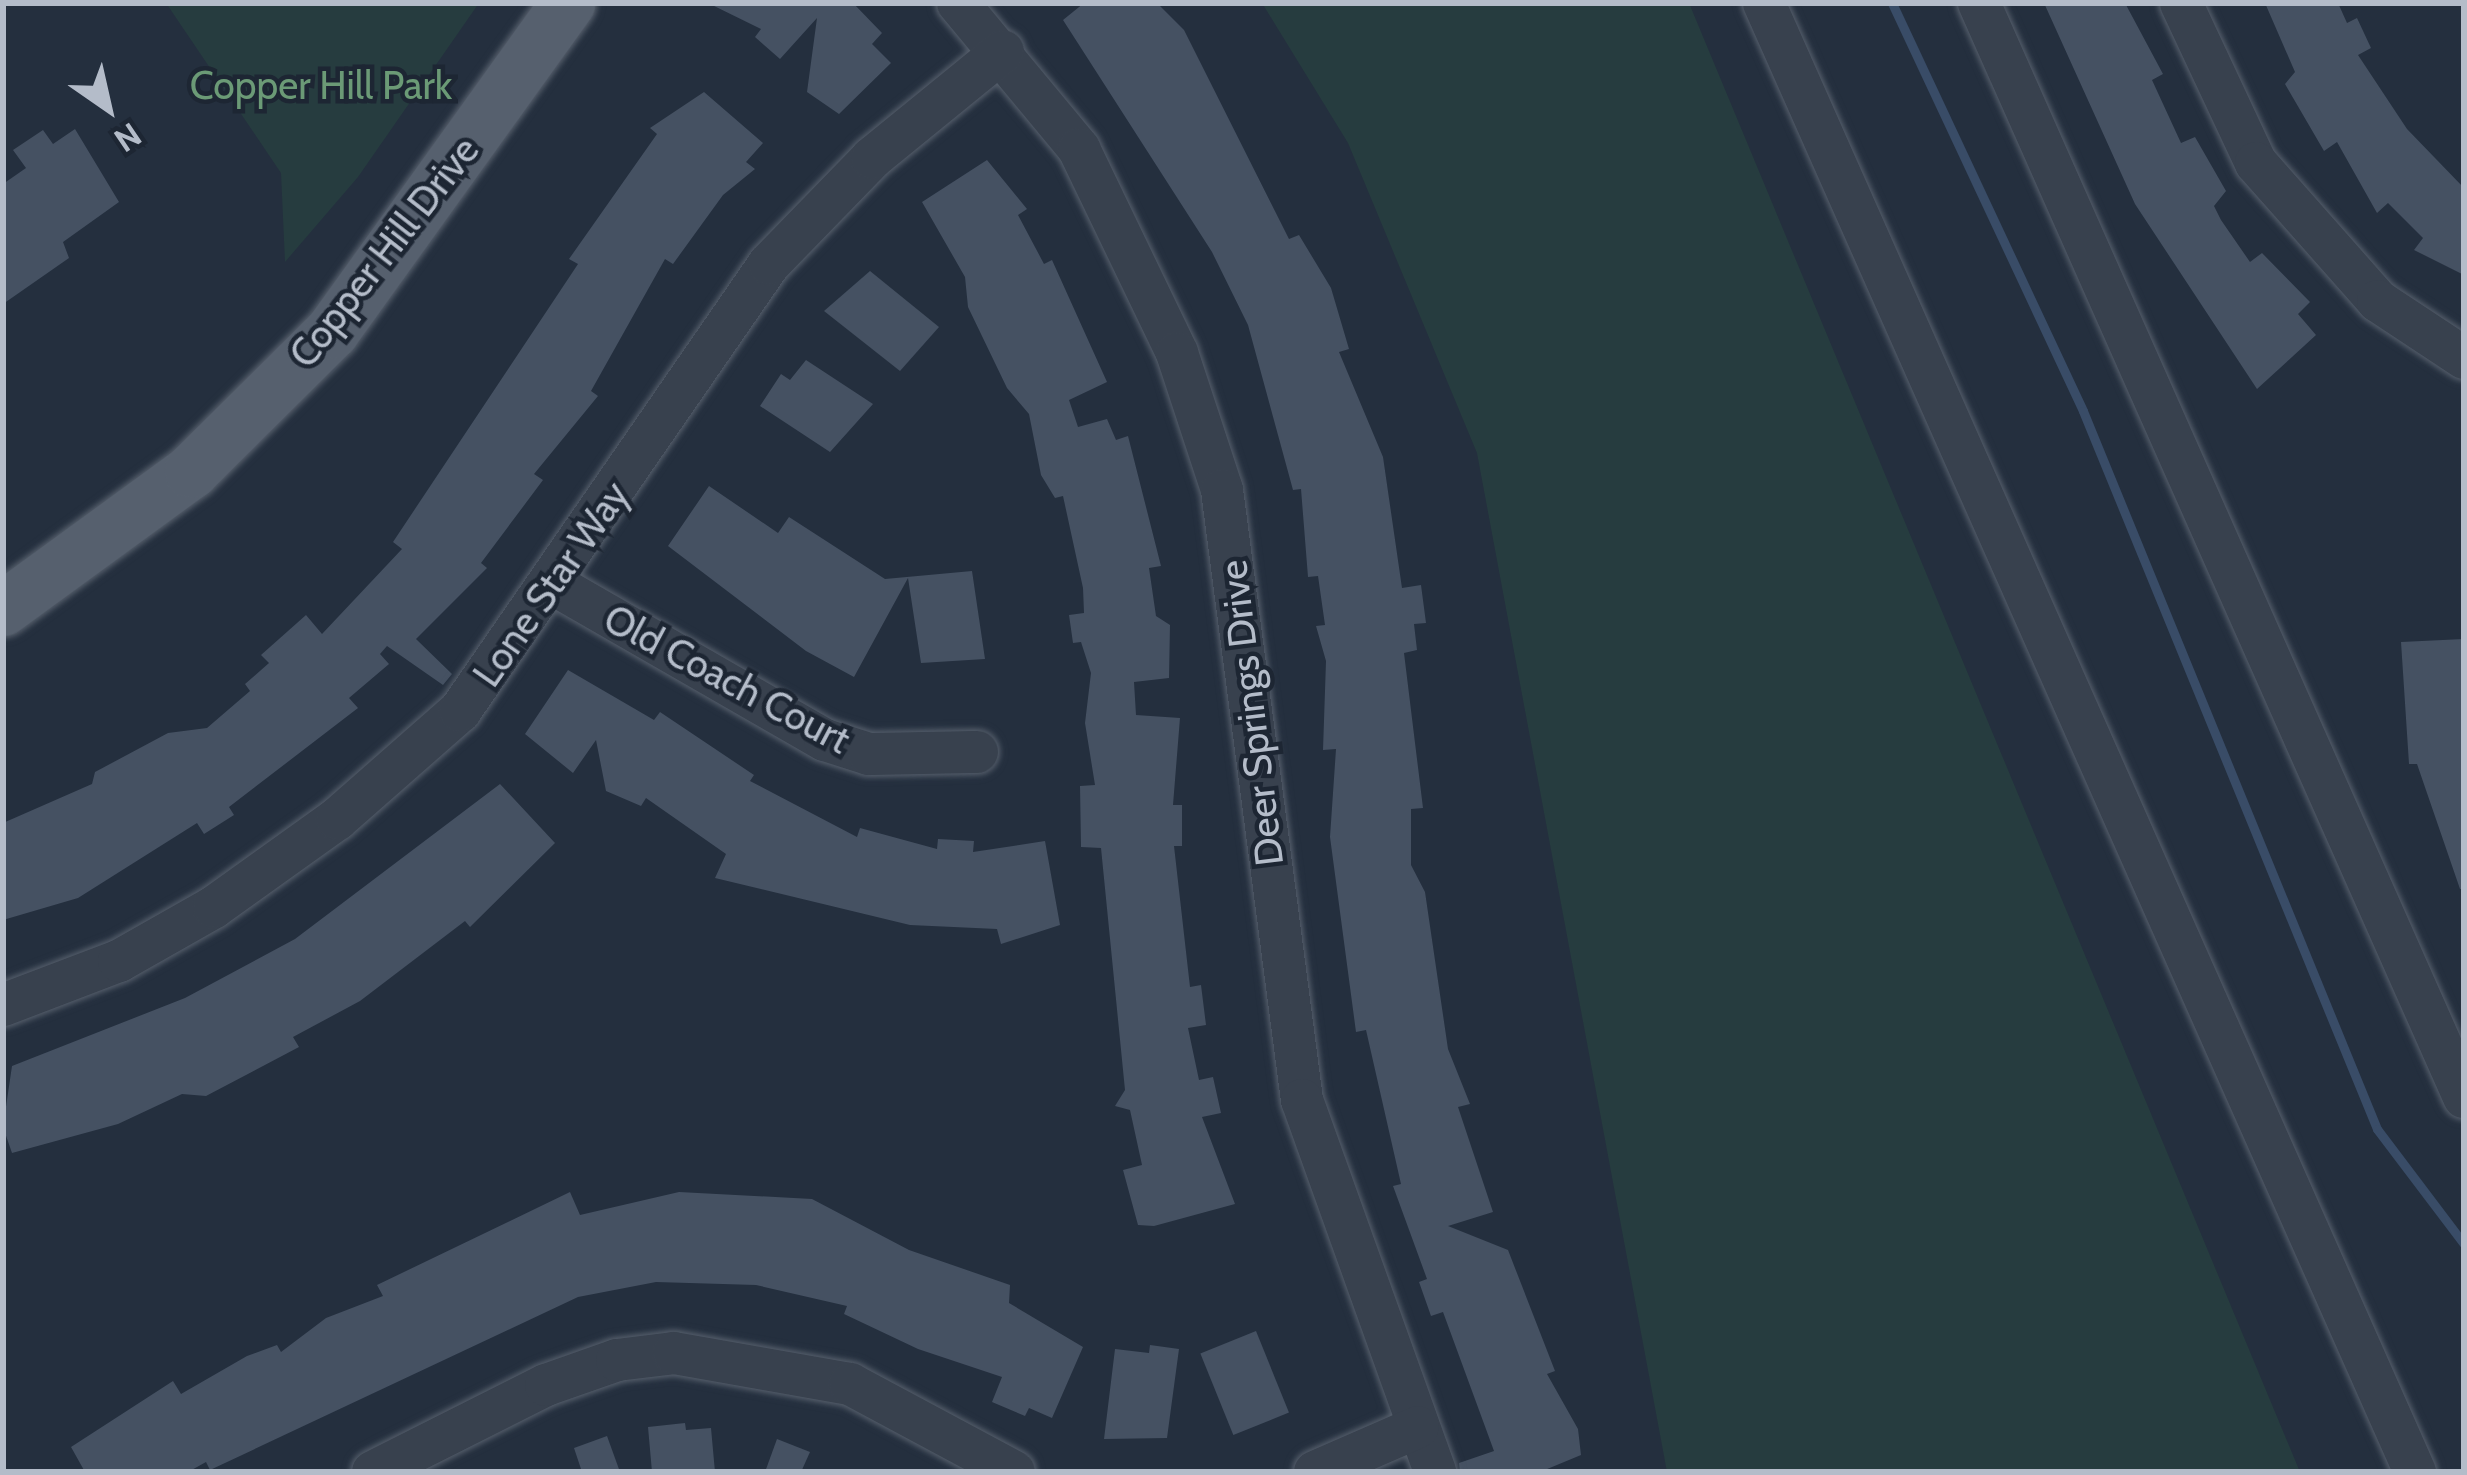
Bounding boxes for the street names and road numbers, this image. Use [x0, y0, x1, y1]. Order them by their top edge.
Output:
street label: Copper Hill Drive [280, 127, 488, 377]
street label: Lone Star Way [463, 473, 639, 695]
street label: Deer Springs Drive [1209, 557, 1293, 869]
street label: Old Coach Court [596, 595, 858, 763]

